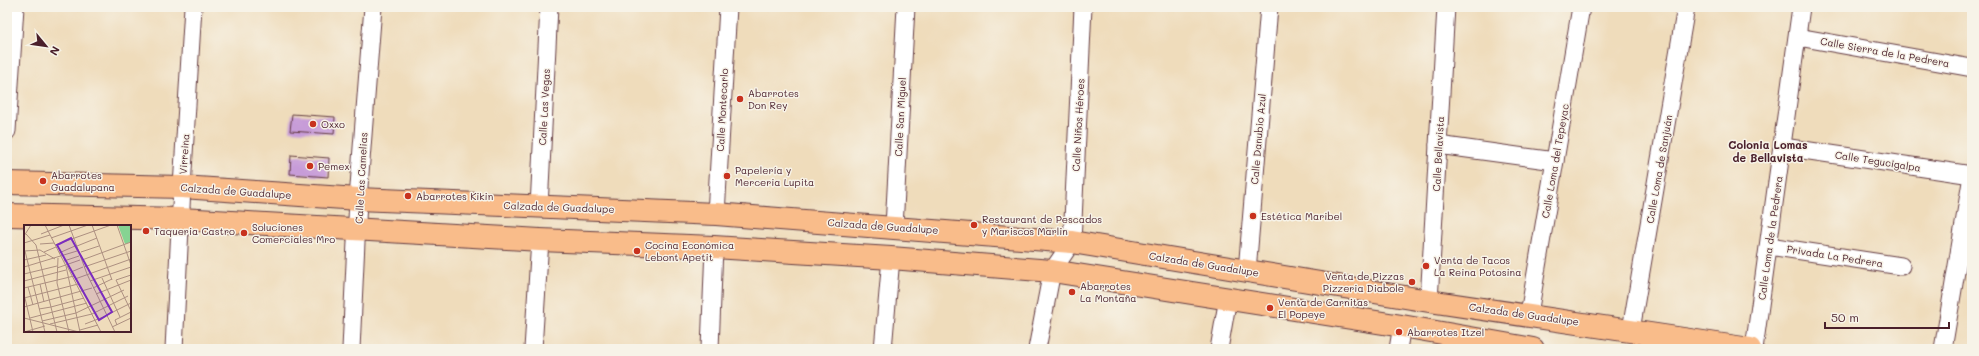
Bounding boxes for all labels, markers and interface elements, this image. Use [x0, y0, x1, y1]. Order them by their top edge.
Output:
north arrow [26, 26, 66, 66]
street label: Calle Sierra de la Pedrera [1819, 34, 1951, 70]
text: N [47, 44, 64, 58]
street label: Calle Las Vegas [535, 68, 553, 146]
street label: Calle Montecarlo [713, 68, 731, 152]
street label: Calle San Miguel [891, 77, 909, 157]
street label: Calle Niños Héroes [1069, 78, 1087, 172]
place label: Abarrotes Don Rey [748, 86, 799, 112]
street label: Calle Danubio Azul [1247, 93, 1269, 185]
marker: Abarrotes Don Rey [735, 94, 745, 104]
street label: Calle Loma del Tepeyac [1538, 103, 1572, 219]
street label: Calle Loma de Sanjuán [1643, 114, 1675, 224]
street label: Calle Bellavista [1429, 116, 1447, 192]
place label: Oxxo [321, 117, 345, 131]
marker: Oxxo [308, 119, 318, 129]
street label: Calle Las Camelias [352, 132, 370, 224]
street label: Virreina [176, 133, 192, 175]
district label: Colonia Lomas de Bellavista [1728, 137, 1808, 165]
street label: Calle Tegucigalpa [1834, 147, 1922, 175]
place label: Pemex [318, 159, 350, 173]
marker: Pemex [305, 161, 315, 171]
place label: Papelería y Merceria Lupita [735, 163, 814, 189]
place label: Abarrotes Guadalupana [51, 168, 115, 194]
marker: Papelería y Merceria Lupita [722, 171, 732, 181]
street label: Calle Loma de la Pedrera [1754, 175, 1786, 301]
marker: Abarrotes Guadalupana [38, 176, 48, 186]
street label: Calzada de Guadalupe [180, 180, 292, 202]
place label: Abarrotes Kikin [416, 189, 493, 203]
marker: Abarrotes Kikin [403, 191, 413, 201]
street label: Calzada de Guadalupe [503, 198, 615, 216]
place label: Estética Maribel [1261, 209, 1342, 223]
marker: Estética Maribel [1248, 211, 1258, 221]
place label: Restaurant de Pescados y Mariscos Marlin [982, 212, 1102, 238]
street label: Calzada de Guadalupe [827, 215, 939, 237]
place label: Soluciones Comerciales Mro [252, 220, 335, 246]
marker: Restaurant de Pescados y Mariscos Marlin [969, 220, 979, 230]
place label: Taqueria Castro [154, 224, 235, 238]
inset map [24, 225, 131, 332]
marker: Taqueria Castro [141, 226, 151, 236]
marker: Soluciones Comerciales Mro [239, 228, 249, 238]
place label: Cocina Económica Lebont Apetit [645, 238, 734, 264]
street label: Privada La Pedrera [1786, 241, 1884, 271]
marker: Cocina Económica Lebont Apetit [632, 246, 642, 256]
street label: Calzada de Guadalupe [1148, 248, 1260, 280]
place label: Venta de Tacos La Reina Potosina [1434, 253, 1521, 279]
marker: Venta de Tacos La Reina Potosina [1421, 261, 1431, 271]
place label: Venta de Pizzas Pizzeria Diabole [1323, 269, 1404, 295]
marker: Venta de Pizzas Pizzeria Diabole [1407, 277, 1417, 287]
place label: Abarrotes La Montaña [1080, 279, 1137, 305]
marker: Abarrotes La Montaña [1067, 287, 1077, 297]
place label: Venta de Carnitas El Popeye [1278, 295, 1368, 321]
street label: Calzada de Guadalupe [1468, 299, 1580, 329]
marker: Venta de Carnitas El Popeye [1265, 303, 1275, 313]
scale bar [1825, 304, 1949, 330]
text: 50 m [1831, 309, 1859, 325]
place label: Abarrotes Itzel [1407, 325, 1484, 339]
marker: Abarrotes Itzel [1394, 327, 1404, 337]

